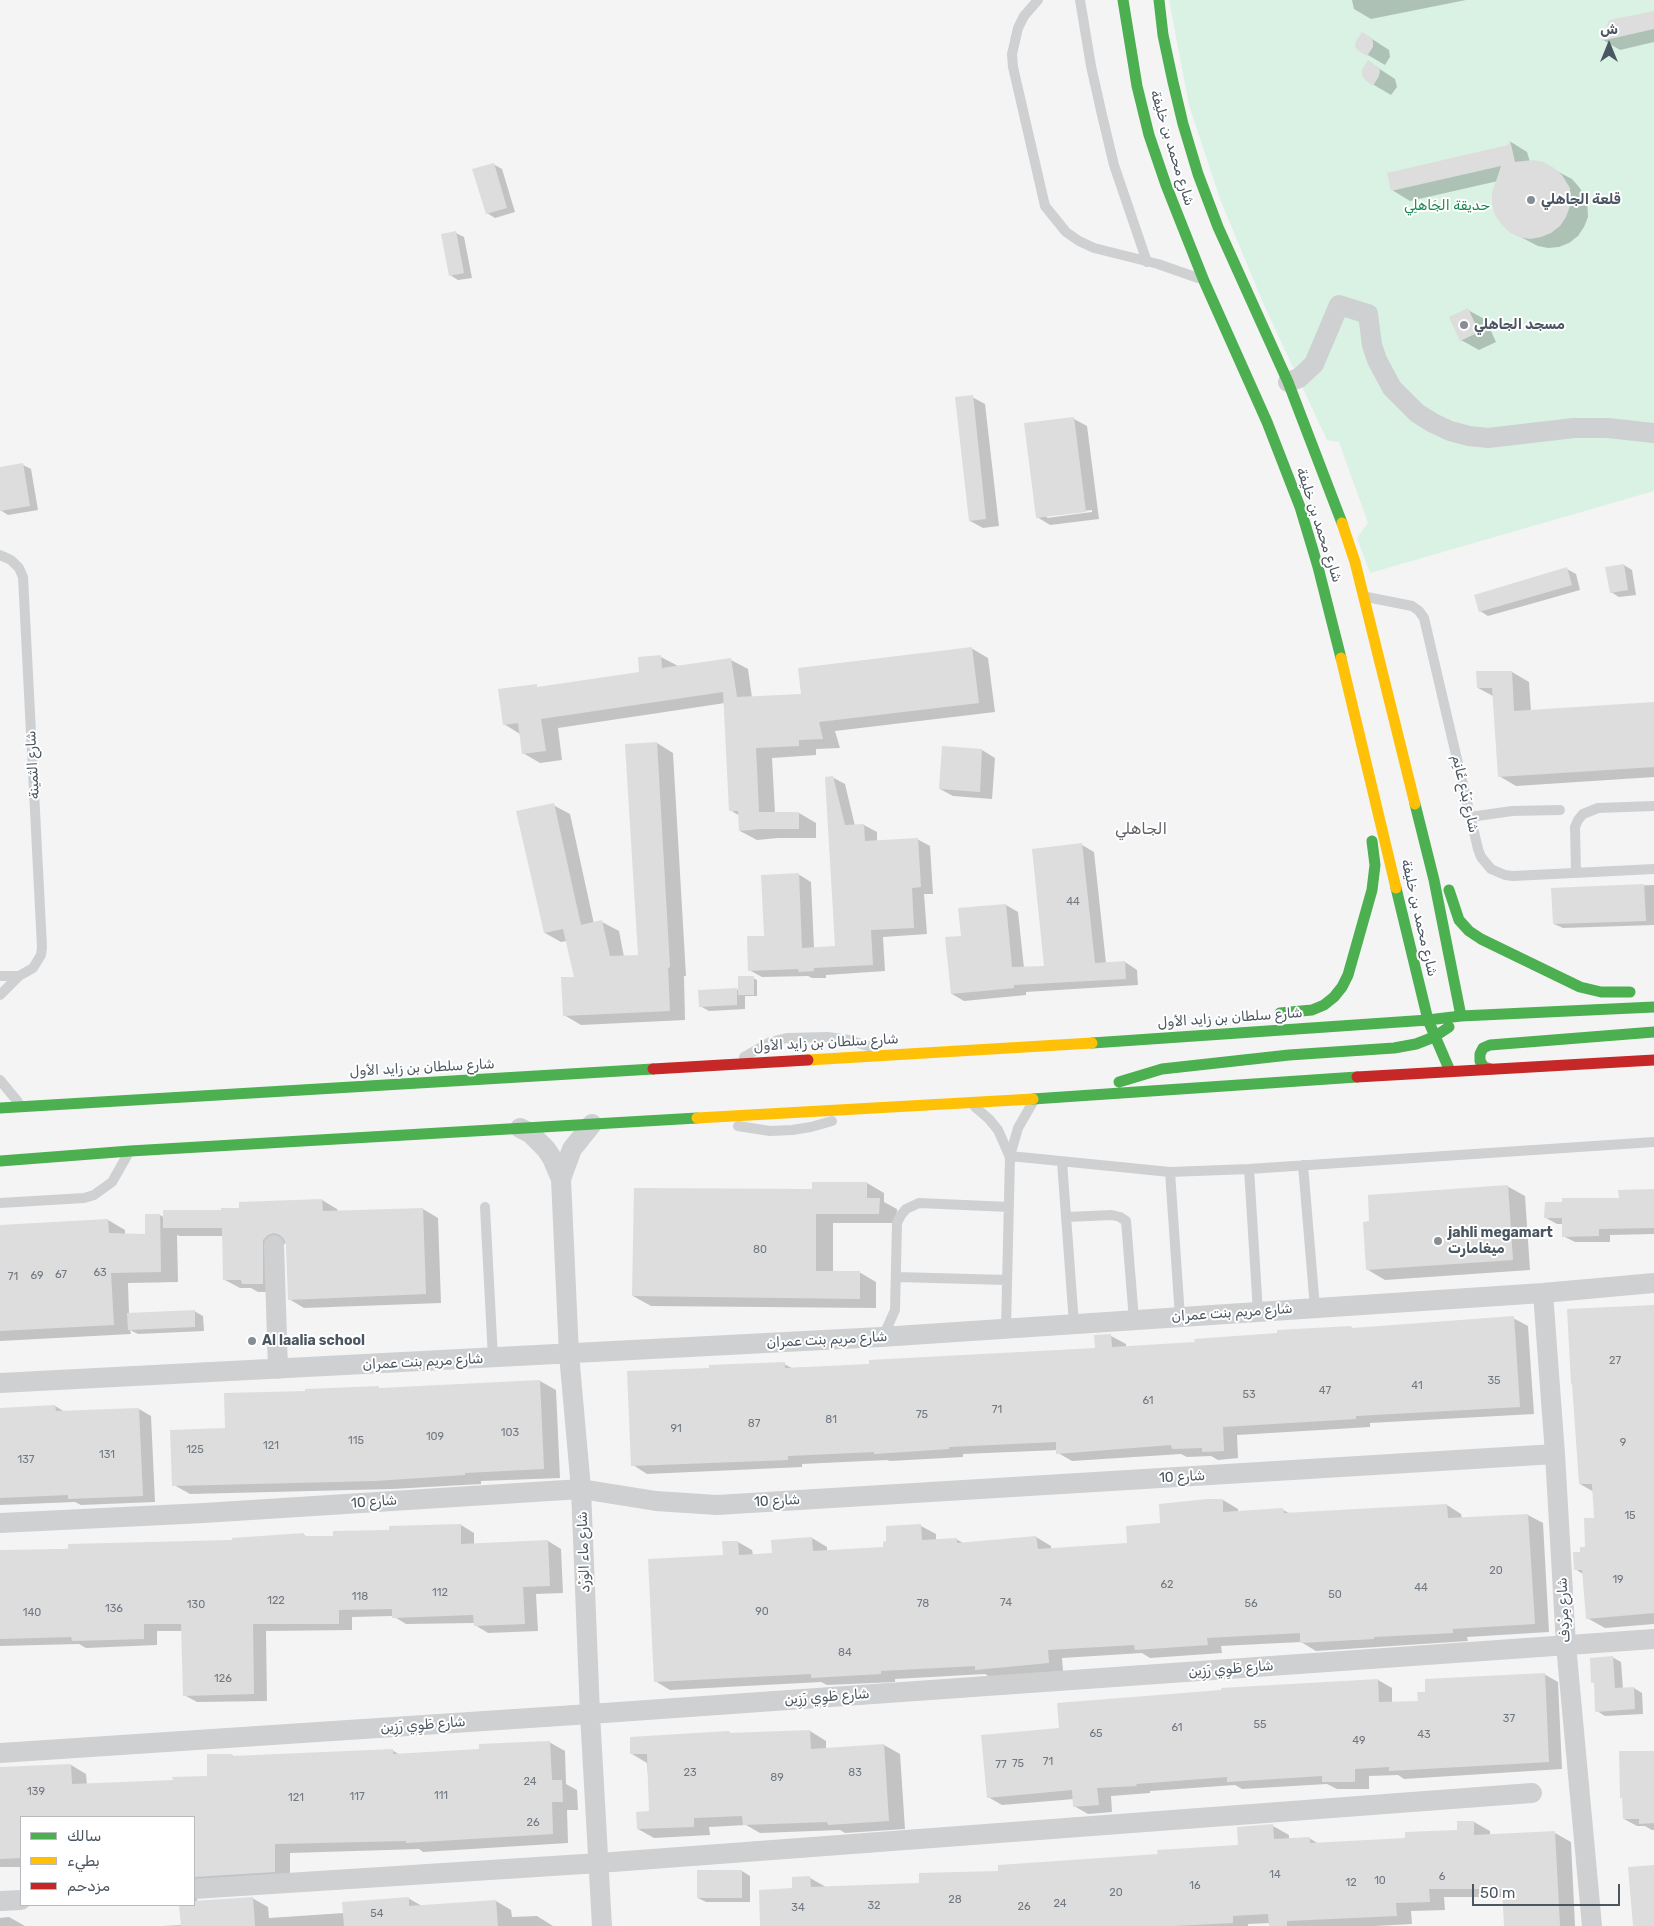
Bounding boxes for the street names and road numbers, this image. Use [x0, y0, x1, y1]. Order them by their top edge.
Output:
street label: شارع محمد بن خليفة [1146, 88, 1198, 208]
street label: شارع محمد بن خليفة [1292, 465, 1346, 585]
street label: شارع الثمينة [23, 730, 43, 800]
street label: شارع بَدْع غَانِم [1448, 754, 1482, 834]
street label: شارع محمد بن خليفة [1397, 858, 1441, 978]
street label: شارع سلطان بن زايد الأول [1157, 1005, 1303, 1031]
street label: شارع سلطان بن زايد الأول [753, 1031, 899, 1055]
street label: شارع سلطان بن زايد الأول [349, 1056, 495, 1080]
street label: شارع مريم بنت عمران [1171, 1300, 1293, 1326]
street label: شارع مريم بنت عمران [766, 1328, 888, 1352]
street label: شارع مريم بنت عمران [362, 1350, 484, 1374]
street label: شارع 10 [1158, 1467, 1206, 1487]
street label: شارع 10 [753, 1491, 801, 1511]
street label: شارع 10 [350, 1492, 398, 1512]
street label: شارع ماء الوَرْد [574, 1511, 594, 1593]
street label: شارع مِرْدِف [1554, 1577, 1574, 1643]
street label: شارع طَوِي رَزِين [1188, 1658, 1274, 1680]
street label: شارع طَوِي رَزِين [784, 1686, 870, 1708]
street label: شارع طَوِي رَزِين [380, 1714, 466, 1736]

